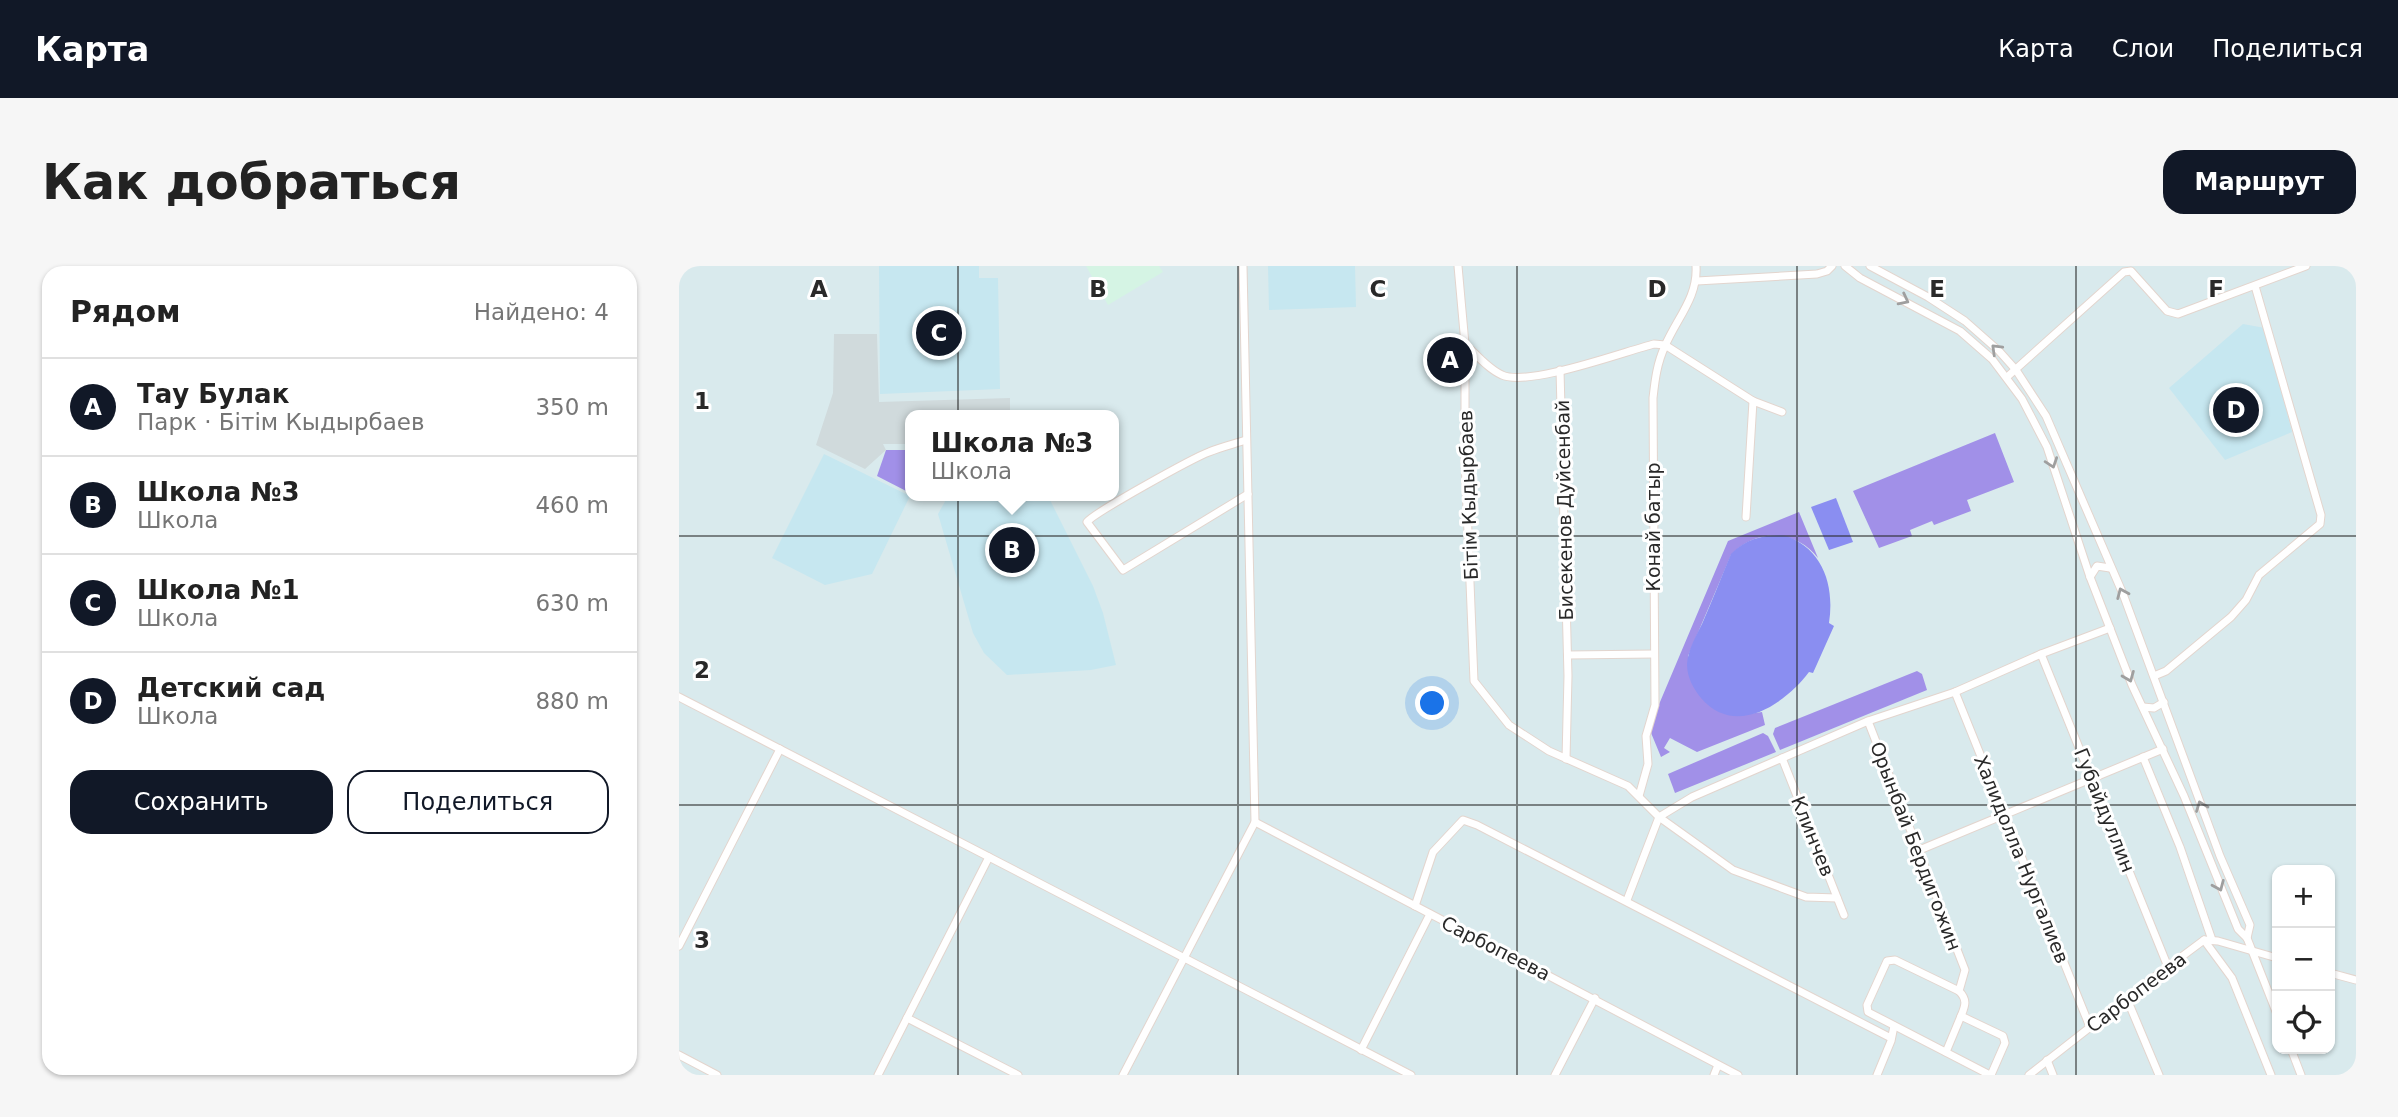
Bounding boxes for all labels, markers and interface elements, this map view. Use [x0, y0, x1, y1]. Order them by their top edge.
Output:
text: Карта [35, 30, 149, 69]
text: Карта [1998, 35, 2074, 63]
text: Слои [2112, 35, 2174, 63]
text: Поделиться [2212, 35, 2363, 63]
button: Маршрут [2163, 150, 2356, 214]
text: Как добраться [42, 154, 461, 211]
text: A [810, 276, 828, 302]
text: B [1089, 276, 1107, 302]
text: C [1370, 276, 1386, 302]
text: D [1647, 276, 1667, 302]
text: E [1929, 276, 1945, 302]
text: F [2208, 276, 2224, 302]
one-way arrow [1897, 292, 1909, 305]
text: Рядом [70, 294, 181, 329]
text: Найдено: 4 [474, 299, 609, 325]
pin: C [916, 307, 962, 359]
pin: A [1427, 334, 1473, 386]
one-way arrow [1991, 345, 2004, 358]
text: Тау Булак [137, 379, 289, 409]
pin: D [2213, 384, 2259, 436]
text: 1 [694, 388, 710, 414]
text: A [84, 394, 102, 420]
text: 350 m [535, 394, 609, 420]
street label: Бисекенов Дуйсенбай [1551, 399, 1577, 621]
text: Парк · Бiтiм Кыдырбаев [137, 409, 425, 435]
popup [905, 410, 1119, 501]
street label: Бiтiм Кыдырбаев [1454, 410, 1482, 580]
text: Школа №3 [931, 428, 1093, 458]
one-way arrow [2044, 456, 2058, 469]
text: Школа [931, 458, 1012, 484]
street label: Конай батыр [1642, 462, 1664, 592]
text: Школа №3 [137, 477, 300, 507]
text: B [84, 492, 102, 518]
text: 460 m [535, 492, 609, 518]
text: Школа [137, 507, 218, 533]
pin: B [989, 524, 1035, 576]
text: Школа №1 [137, 575, 300, 605]
one-way arrow [2116, 588, 2130, 600]
text: C [85, 590, 101, 616]
text: 630 m [535, 590, 609, 616]
text: Школа [137, 605, 218, 631]
text: 2 [694, 657, 710, 683]
one-way arrow [2121, 670, 2135, 682]
text: Детский сад [137, 673, 325, 703]
your location [1415, 686, 1449, 720]
text: D [83, 688, 103, 714]
text: 880 m [535, 688, 609, 714]
text: Школа [137, 703, 218, 729]
street label: Орынбай Бердигожин [1866, 738, 1966, 954]
street label: Губайдуллин [2070, 745, 2140, 875]
street label: Халидолла Нургалиев [1970, 752, 2074, 966]
button: Сохранить [70, 770, 333, 834]
button: Поделиться [347, 770, 609, 834]
street label: Клинчев [1787, 793, 1839, 879]
one-way arrow [2195, 801, 2209, 813]
map controls [2272, 865, 2335, 1054]
button: + [2272, 865, 2335, 928]
one-way arrow [2211, 879, 2225, 891]
street label: Сарбопеева [1438, 911, 1554, 985]
text: 3 [694, 927, 710, 953]
button: − [2272, 928, 2335, 991]
street label: Сарбопеева [2082, 947, 2190, 1037]
button: locate [2272, 991, 2335, 1054]

